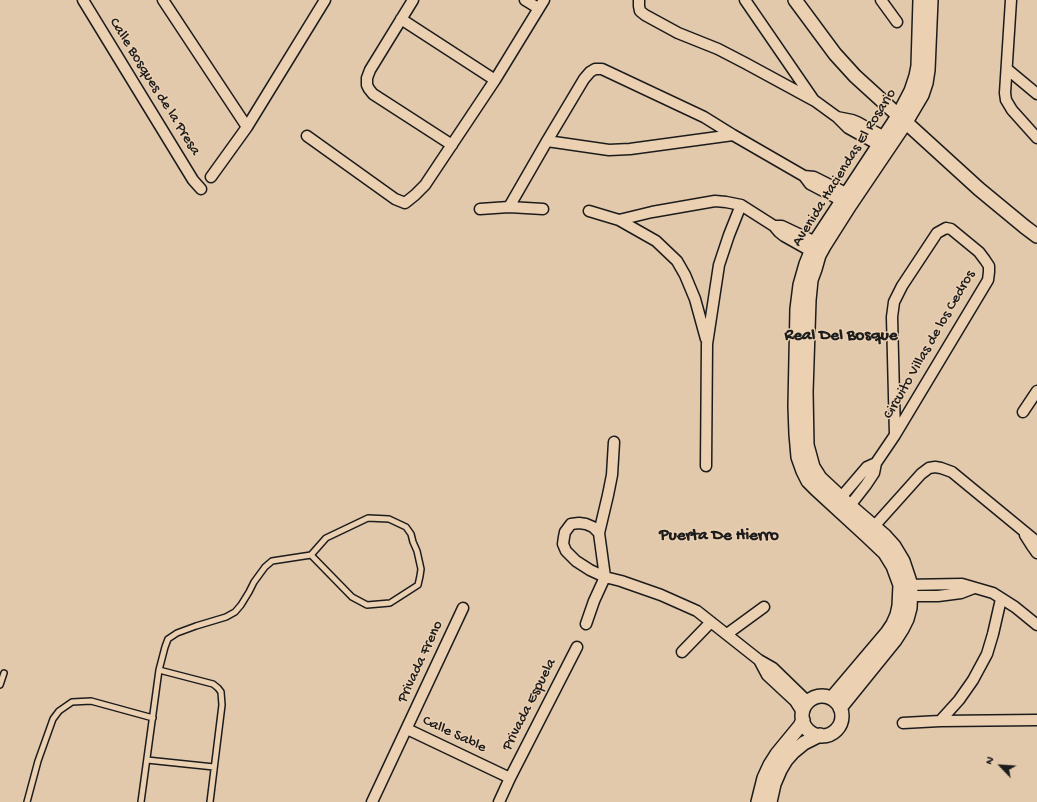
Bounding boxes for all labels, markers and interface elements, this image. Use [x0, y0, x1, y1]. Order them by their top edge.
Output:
street label: Calle Bosques de la Presa [104, 15, 204, 159]
street label: Avenida Haciendas El Rosario [789, 86, 901, 250]
street label: Circuito Villas de los Cedros [880, 267, 980, 423]
district label: Real Del Bosque [784, 326, 898, 346]
district label: Puerta De Hierro [659, 526, 779, 546]
street label: Privada Freno [394, 618, 448, 706]
street label: Privada Espuela [499, 656, 561, 754]
street label: Calle Sable [419, 712, 489, 758]
north arrow [981, 746, 1021, 786]
text: N [983, 755, 997, 767]

